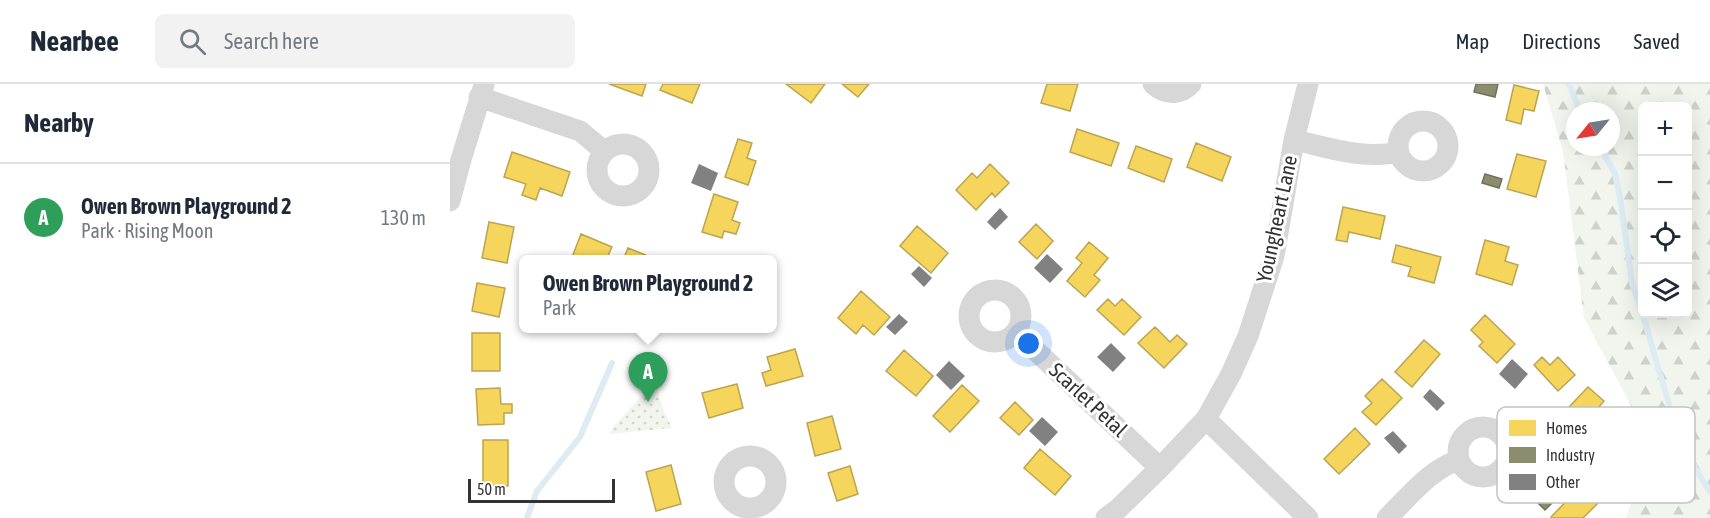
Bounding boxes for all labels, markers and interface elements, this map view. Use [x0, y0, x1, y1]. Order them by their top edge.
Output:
search box [155, 14, 575, 68]
text: Nearbee [30, 25, 119, 57]
icon: search [176, 25, 209, 58]
text: Search here [224, 28, 319, 54]
text: Map [1455, 29, 1489, 53]
text: Directions [1522, 29, 1601, 53]
text: Saved [1634, 29, 1680, 53]
north arrow [1566, 102, 1620, 156]
map controls [1638, 102, 1692, 318]
button: + [1638, 102, 1692, 156]
text: Nearby [24, 108, 94, 138]
street label: Youngheart Lane [1251, 153, 1301, 285]
button: − [1638, 156, 1692, 210]
text: Owen Brown Playground 2 [81, 193, 292, 219]
text: A [39, 206, 48, 229]
text: 130 m [381, 206, 426, 229]
button: locate [1638, 210, 1692, 264]
text: Park · Rising Moon [81, 219, 213, 242]
popup [519, 255, 777, 333]
button: layers [1638, 264, 1692, 318]
text: Owen Brown Playground 2 [543, 270, 753, 296]
text: Park [543, 296, 576, 319]
your location [1014, 329, 1043, 358]
pin: A [628, 352, 668, 402]
street label: Scarlet Petal [1045, 357, 1133, 442]
legend [1497, 407, 1695, 503]
text: Homes [1546, 419, 1588, 437]
text: Industry [1546, 446, 1595, 465]
text: Other [1546, 473, 1580, 491]
scale bar [468, 476, 615, 504]
text: 50 m [477, 480, 506, 498]

